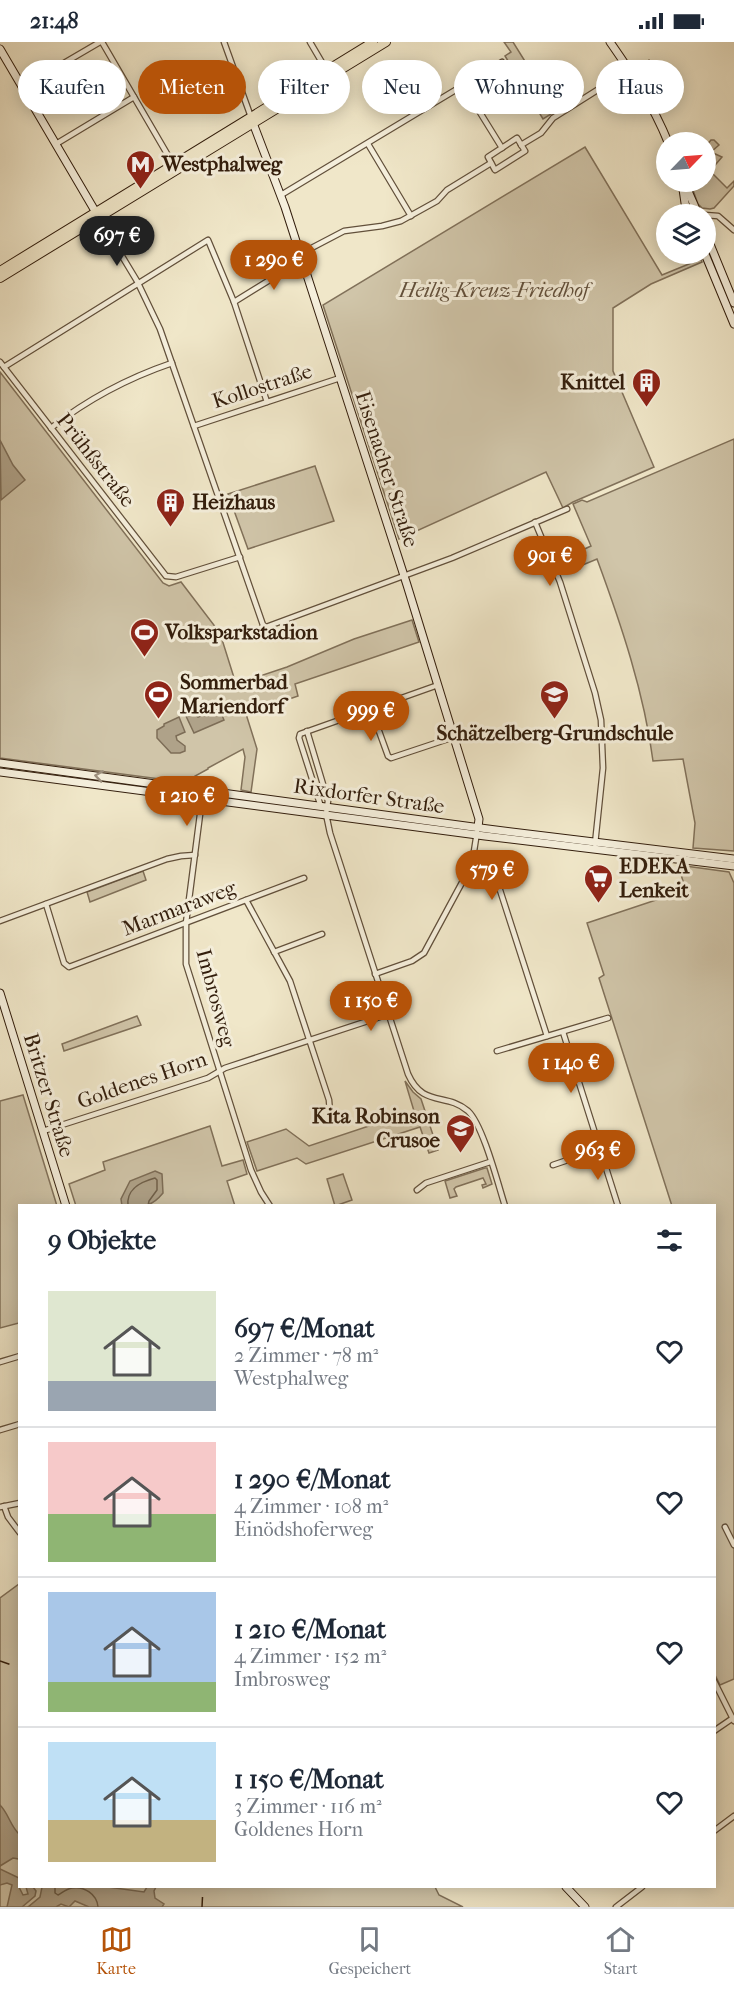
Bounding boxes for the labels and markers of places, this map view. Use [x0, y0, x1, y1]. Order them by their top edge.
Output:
metro station icon: Westphalweg [125, 148, 157, 190]
place label: Westphalweg [161, 152, 283, 176]
pin: 697 € [75, 216, 159, 267]
pin: 1 290 € [219, 240, 329, 291]
building icon: Knittel [630, 366, 662, 408]
place label: Knittel [560, 370, 625, 394]
building icon: Heizhaus [155, 486, 187, 528]
place label: Heizhaus [192, 490, 276, 514]
pin: 901 € [508, 536, 592, 587]
sports icon: Volksparkstadion [128, 616, 160, 658]
place label: Volksparkstadion [164, 620, 319, 644]
place label: Sommerbad Mariendorf [179, 670, 289, 718]
sports icon: Sommerbad Mariendorf [143, 678, 175, 720]
school or university icon: Schätzelberg-Grundschule [539, 678, 571, 720]
pin: 999 € [329, 691, 413, 742]
place label: Schätzelberg-Grundschule [437, 721, 674, 745]
pin: 1 210 € [132, 776, 242, 827]
pin: 579 € [450, 850, 534, 901]
place label: EDEKA Lenkeit [619, 854, 691, 902]
supermarket icon: EDEKA Lenkeit [582, 862, 614, 904]
pin: 1 150 € [316, 981, 426, 1032]
pin: 1 140 € [516, 1043, 626, 1094]
place label: Kita Robinson Crusoe [312, 1104, 441, 1152]
school or university icon: Kita Robinson Crusoe [445, 1112, 477, 1154]
pin: 963 € [556, 1130, 640, 1181]

